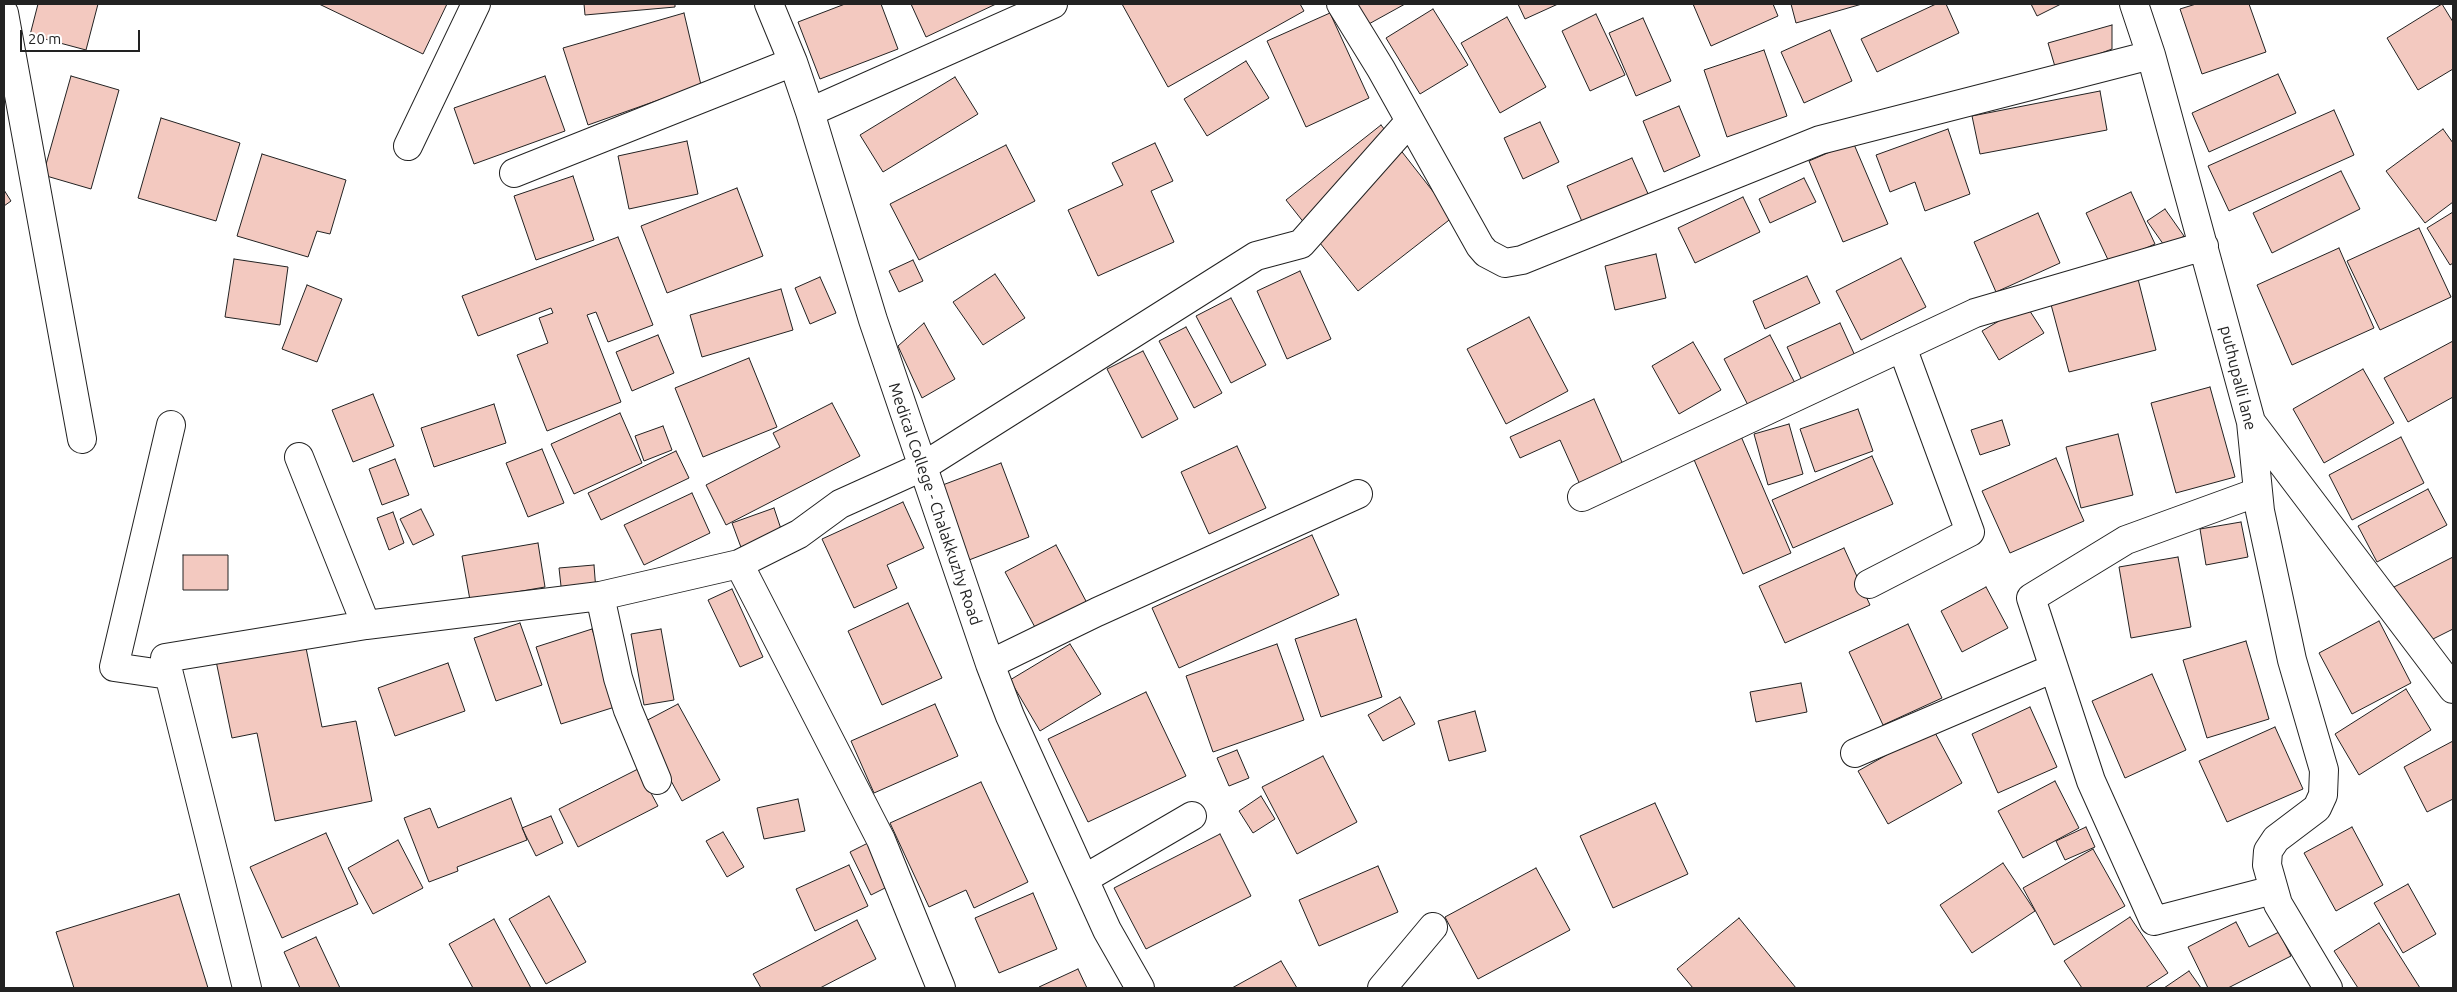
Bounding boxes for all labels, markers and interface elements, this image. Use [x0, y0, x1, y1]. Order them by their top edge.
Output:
scale bar [22, 20, 142, 52]
text: 20 m [28, 30, 61, 47]
street label: puthupalli lane [2216, 324, 2260, 432]
street label: Medical College - Chalakkuzhy Road [884, 380, 986, 628]

